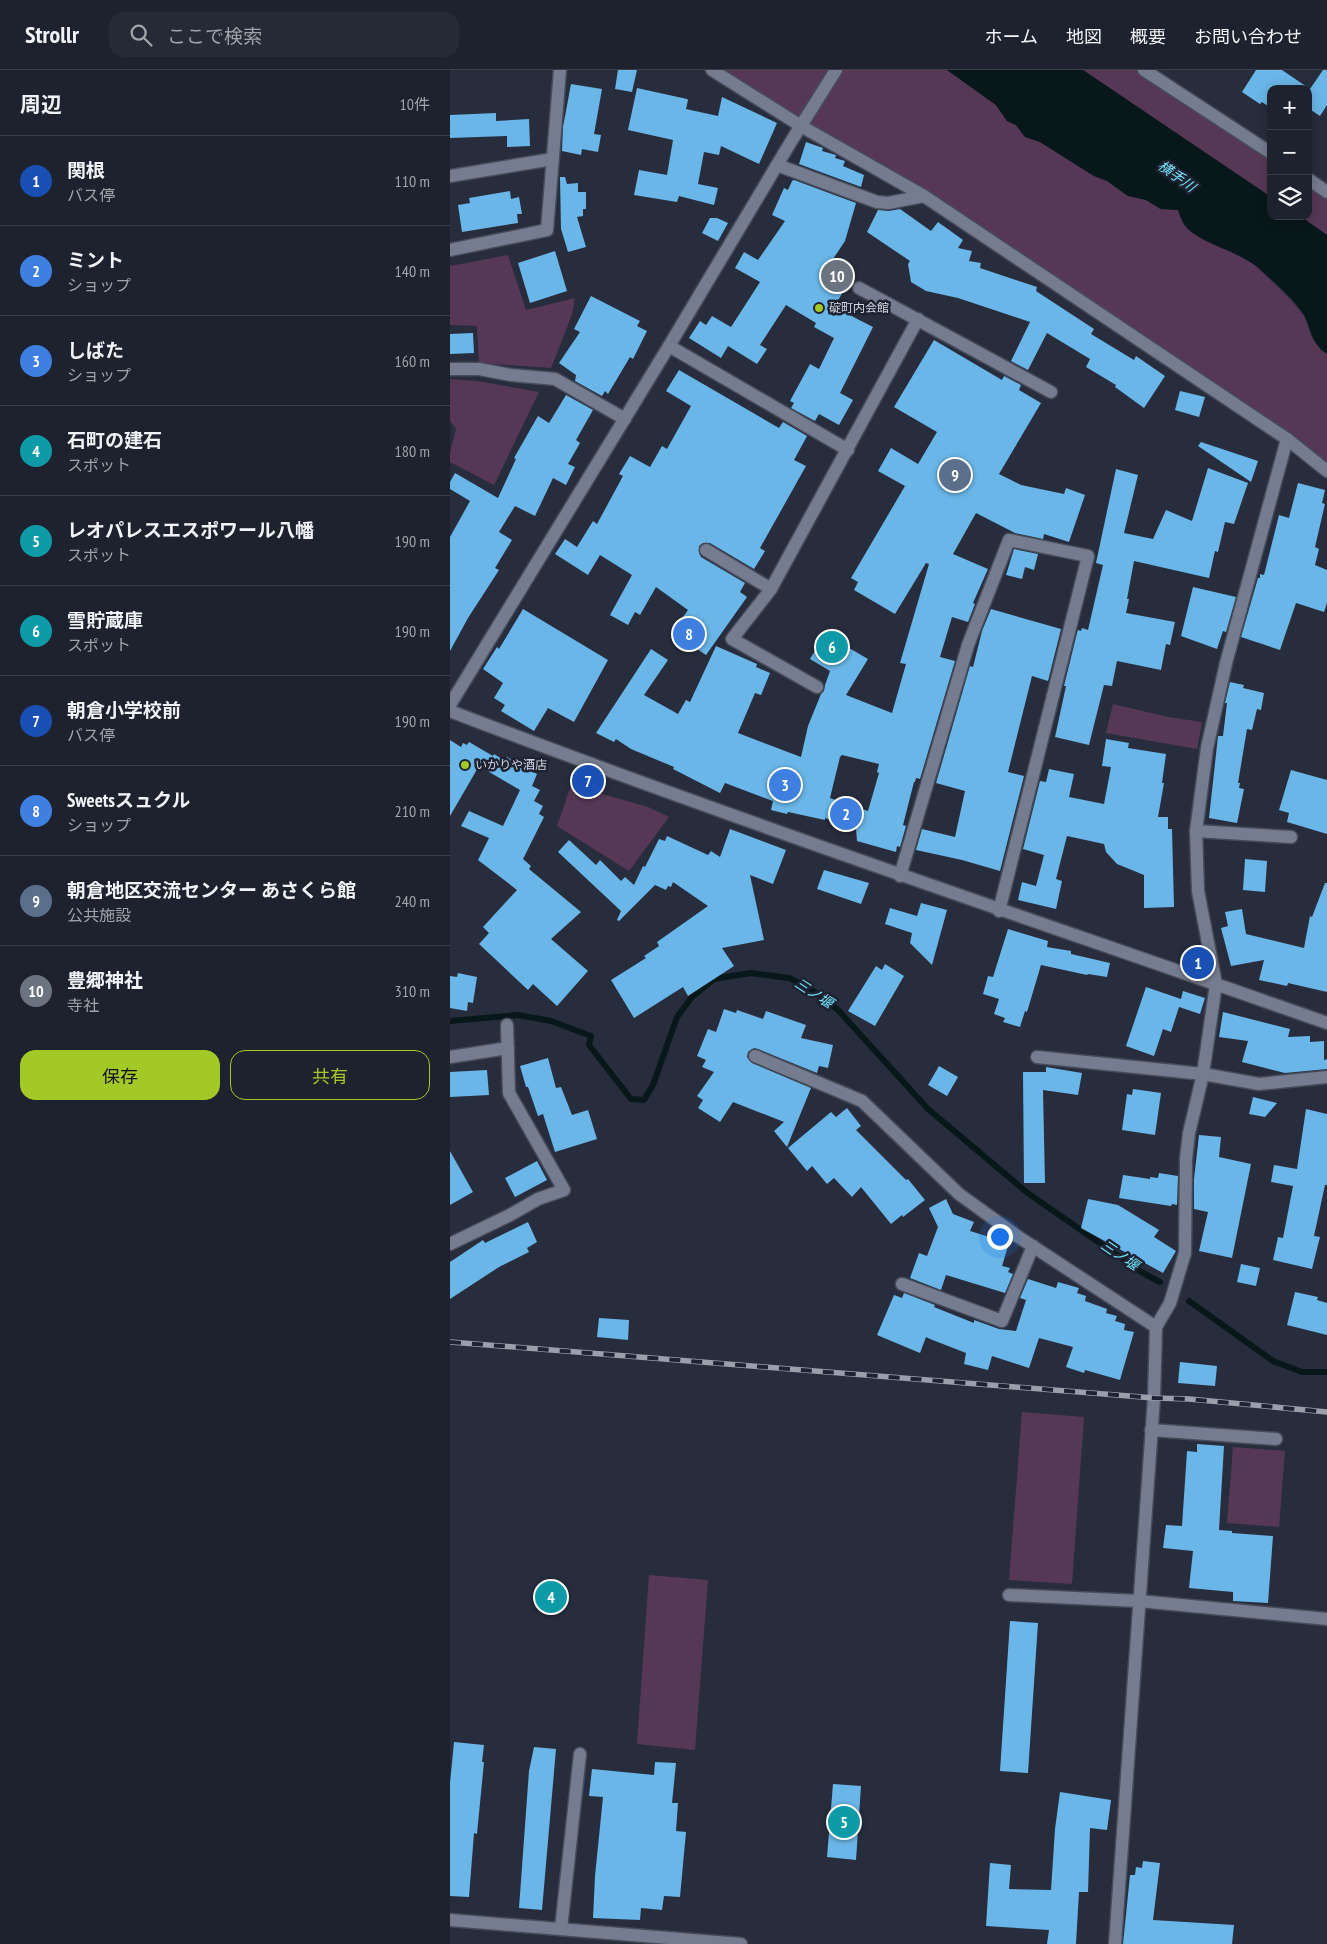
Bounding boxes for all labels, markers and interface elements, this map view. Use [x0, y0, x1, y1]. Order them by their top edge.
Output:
search box [109, 12, 459, 57]
text: Strollr [25, 19, 79, 50]
icon: search [127, 21, 155, 49]
text: ここで検索 [167, 24, 262, 48]
text: ホーム [985, 25, 1038, 48]
text: 地図 [1066, 25, 1102, 48]
text: 概要 [1130, 25, 1166, 48]
text: お問い合わせ [1194, 25, 1302, 48]
map controls [1267, 85, 1312, 220]
button: + [1267, 85, 1312, 130]
text: 周辺 [20, 91, 62, 118]
text: 10件 [400, 94, 430, 114]
button: − [1267, 130, 1312, 175]
water label: 横手川 [1155, 156, 1201, 197]
text: 関根 [67, 158, 105, 182]
text: 1 [32, 171, 40, 191]
text: 110 m [395, 171, 430, 191]
button: layers [1267, 175, 1312, 220]
text: バス停 [67, 185, 115, 205]
text: ミント [67, 248, 124, 272]
pin: 10 [821, 257, 853, 295]
text: 2 [32, 261, 40, 281]
text: 140 m [395, 261, 430, 281]
text: ショップ [67, 275, 131, 295]
place label: 碇町内会館 [829, 300, 889, 315]
marker: 碇町内会館 [813, 302, 825, 314]
text: しばた [67, 338, 124, 362]
text: 3 [32, 351, 40, 371]
text: 160 m [395, 351, 430, 371]
text: ショップ [67, 365, 131, 385]
text: 石町の建石 [67, 428, 162, 452]
text: 4 [32, 441, 40, 461]
text: 180 m [395, 441, 430, 461]
text: スポット [67, 455, 131, 475]
pin: 9 [939, 456, 971, 494]
text: レオパレスエスポワール八幡 [67, 518, 314, 542]
text: 5 [32, 531, 40, 551]
text: 190 m [395, 531, 430, 551]
text: スポット [67, 545, 131, 565]
text: 雪貯蔵庫 [67, 608, 143, 632]
pin: 8 [673, 615, 705, 653]
text: 6 [32, 621, 40, 641]
text: 190 m [395, 621, 430, 641]
pin: 6 [816, 628, 848, 666]
text: スポット [67, 635, 131, 655]
text: 朝倉小学校前 [67, 698, 181, 722]
text: 7 [32, 711, 40, 731]
text: 190 m [395, 711, 430, 731]
text: バス停 [67, 725, 115, 745]
place label: いかりや酒店 [475, 757, 547, 772]
marker: いかりや酒店 [459, 759, 471, 771]
pin: 7 [572, 762, 604, 800]
pin: 3 [769, 766, 801, 804]
text: Sweetsスュクル [67, 788, 190, 812]
pin: 2 [830, 795, 862, 833]
text: 8 [32, 801, 40, 821]
text: 210 m [395, 801, 430, 821]
text: ショップ [67, 815, 131, 835]
text: 朝倉地区交流センター あさくら館 [67, 878, 356, 902]
text: 9 [32, 891, 40, 911]
text: 240 m [395, 891, 430, 911]
text: 公共施設 [67, 905, 131, 925]
pin: 1 [1182, 944, 1214, 982]
text: 豊郷神社 [67, 968, 143, 992]
water label: 三ノ堰 [791, 974, 839, 1014]
text: 10 [28, 981, 44, 1001]
text: 310 m [395, 981, 430, 1001]
text: 寺社 [67, 995, 99, 1015]
button: 保存 [20, 1050, 220, 1100]
button: 共有 [230, 1050, 430, 1100]
your location [987, 1224, 1013, 1250]
water label: 三ノ堰 [1098, 1236, 1145, 1276]
pin: 4 [535, 1578, 567, 1616]
pin: 5 [828, 1803, 860, 1841]

